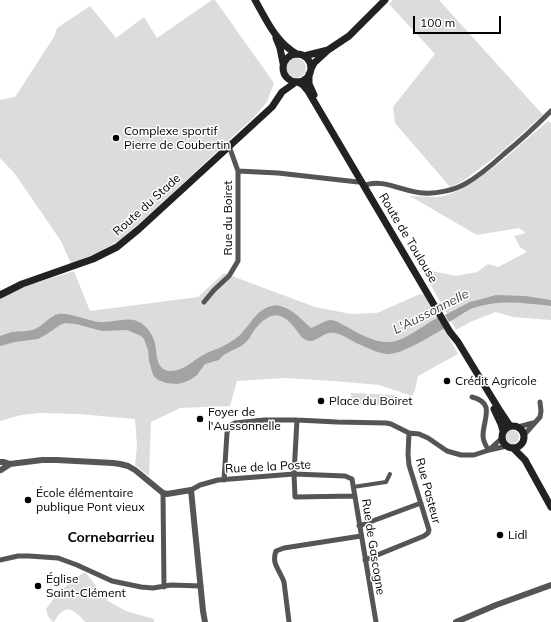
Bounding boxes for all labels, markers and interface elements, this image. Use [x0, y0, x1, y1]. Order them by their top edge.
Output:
scale bar [415, 8, 503, 34]
text: 100 m [420, 15, 455, 30]
place label: Complexe sportif Pierre de Coubertin [124, 124, 230, 152]
marker: Complexe sportif Pierre de Coubertin [111, 133, 121, 143]
street label: Route du Stade [110, 171, 184, 239]
street label: Rue du Boiret [221, 180, 235, 256]
street label: Route de Toulouse [376, 191, 440, 285]
water label: L'Aussonnelle [391, 286, 471, 338]
place label: Crédit Agricole [455, 374, 537, 388]
marker: Crédit Agricole [442, 376, 452, 386]
place label: Place du Boiret [329, 394, 412, 408]
marker: Place du Boiret [316, 396, 326, 406]
place label: Foyer de l'Aussonnelle [208, 405, 281, 433]
marker: Foyer de l'Aussonnelle [195, 414, 205, 424]
street label: Rue Pasteur [412, 457, 444, 525]
street label: Rue de la Poste [225, 458, 311, 476]
place label: École élémentaire publique Pont vieux [36, 486, 145, 514]
marker: École élémentaire publique Pont vieux [23, 495, 33, 505]
street label: Rue de Gascogne [358, 498, 388, 596]
place label: Lidl [508, 528, 527, 542]
district label: Cornebarrieu [67, 530, 155, 546]
marker: Lidl [495, 530, 505, 540]
place label: Église Saint-Clément [46, 572, 126, 600]
marker: Église Saint-Clément [33, 581, 43, 591]

